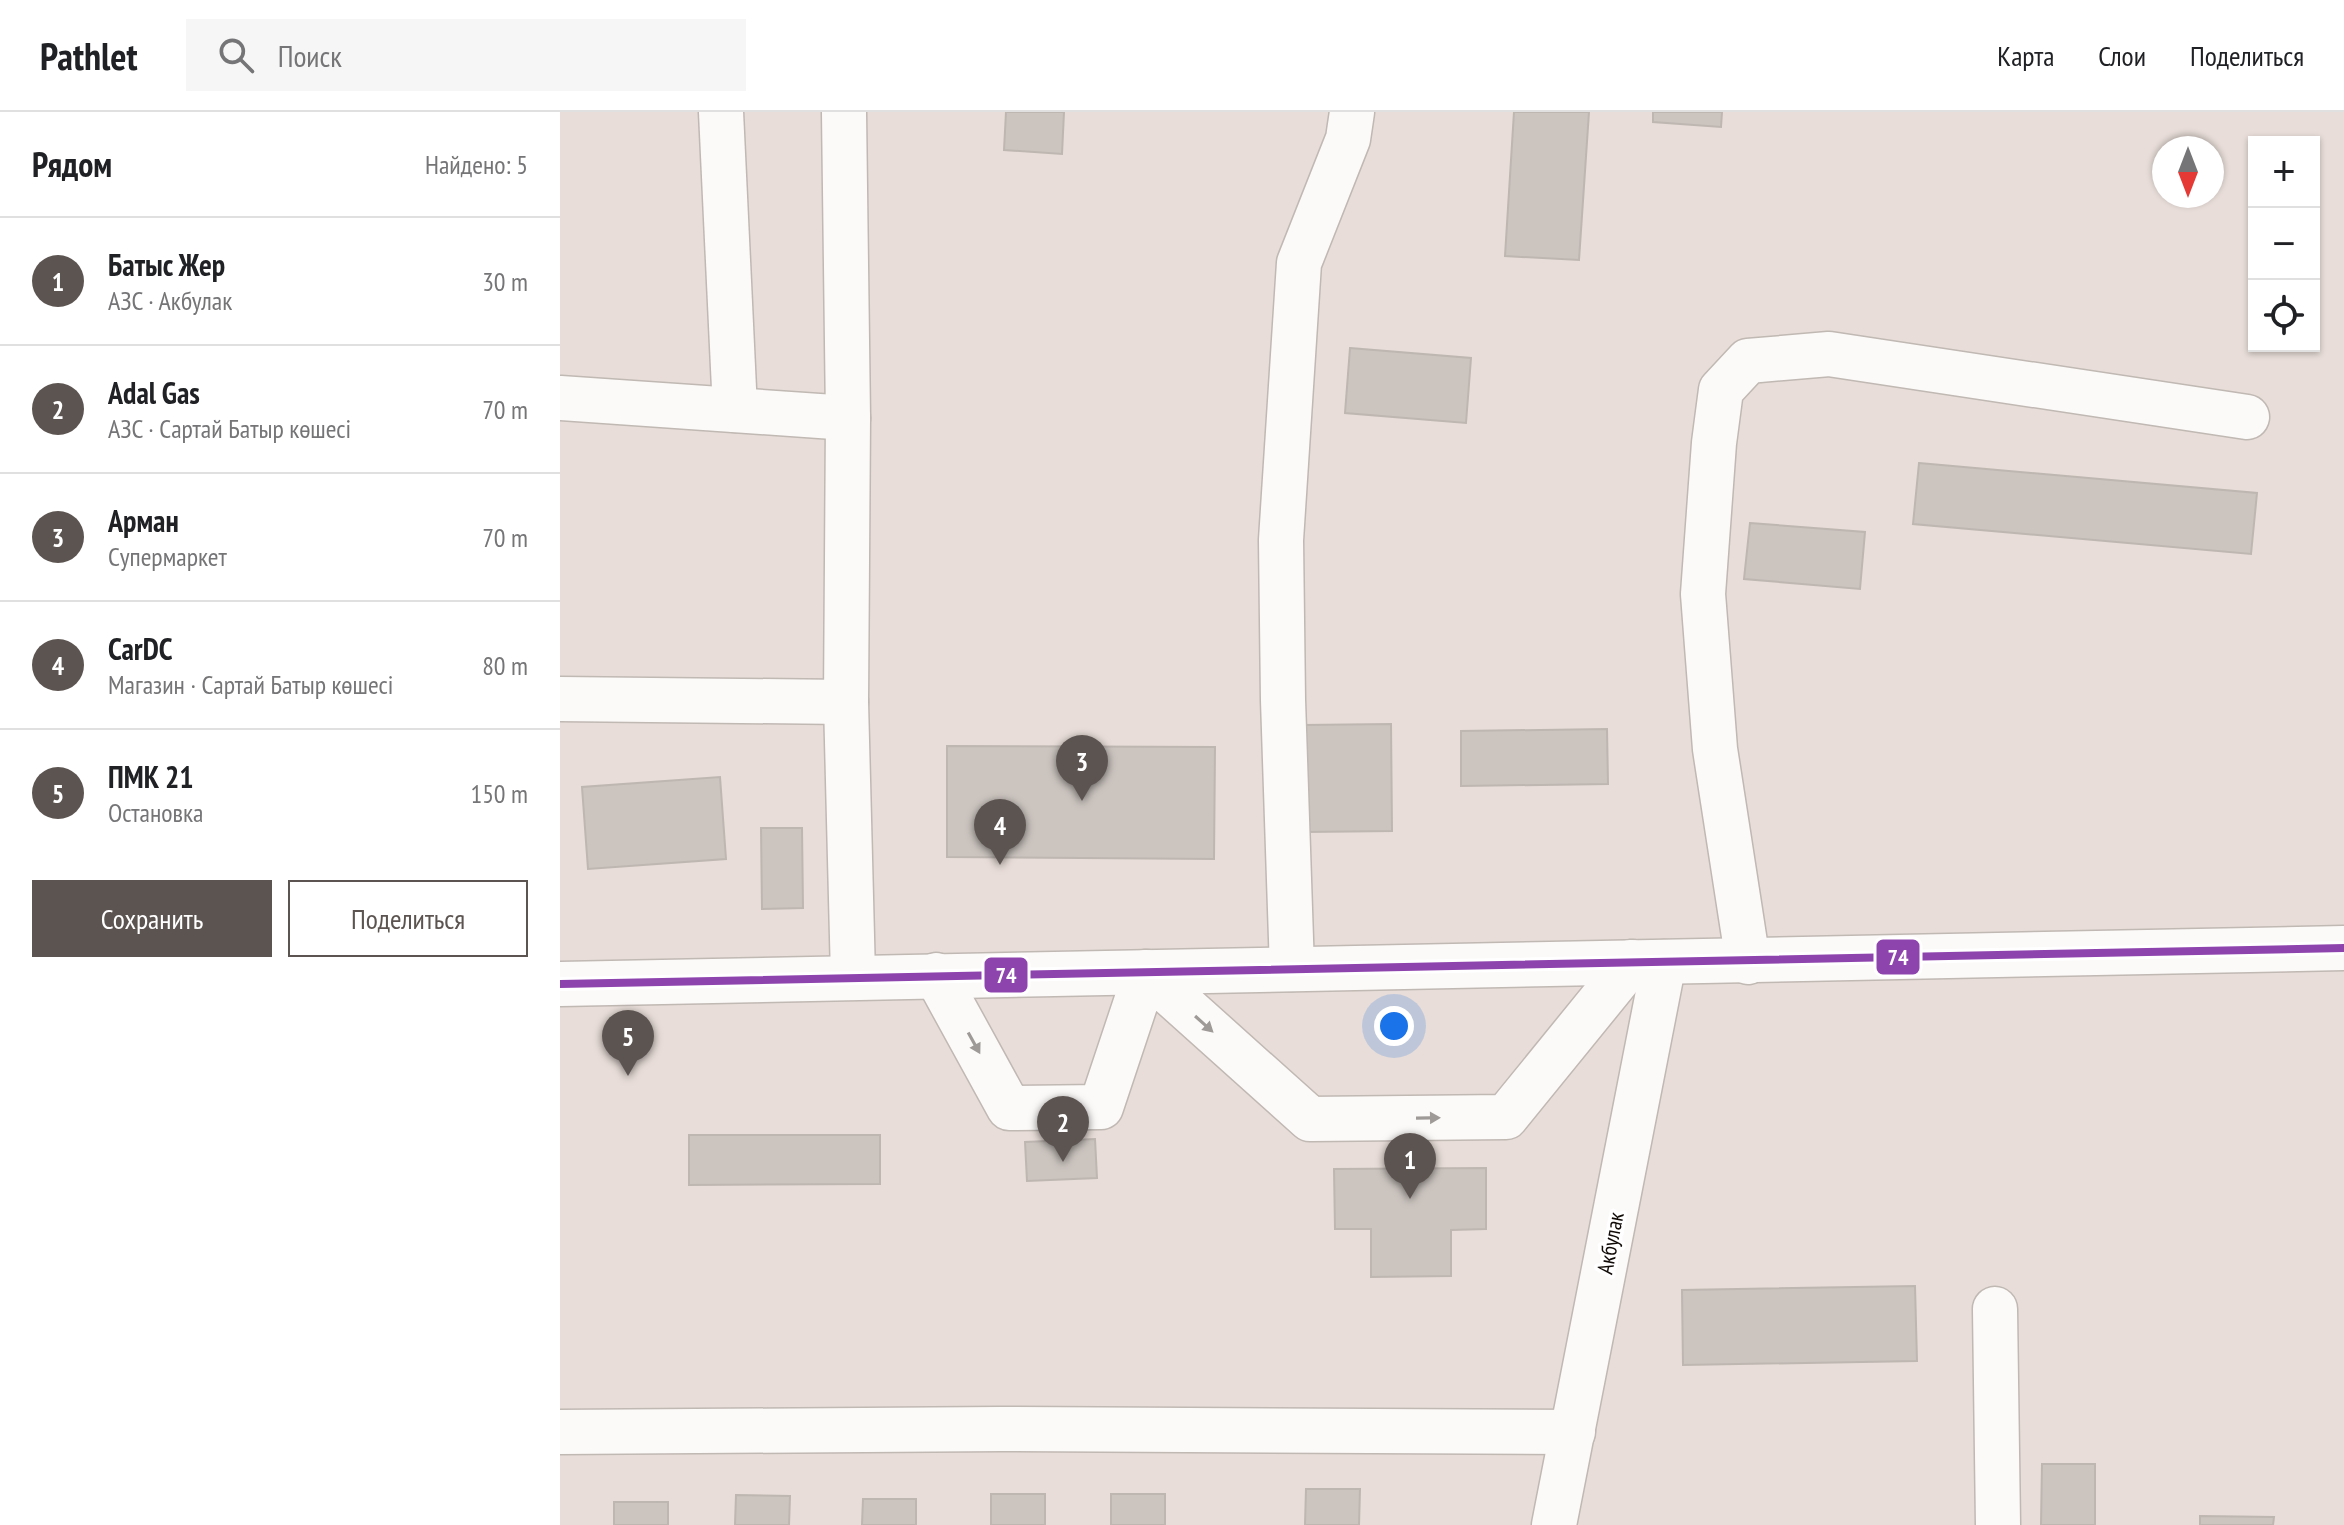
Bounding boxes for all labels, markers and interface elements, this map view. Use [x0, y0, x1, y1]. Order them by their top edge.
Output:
search box [186, 19, 746, 91]
text: Pathlet [40, 31, 138, 80]
icon: search [214, 33, 258, 77]
text: Поиск [278, 36, 342, 75]
text: Карта [1997, 37, 2054, 74]
text: Слои [2098, 37, 2146, 74]
text: Поделиться [2190, 37, 2304, 74]
north arrow [2152, 136, 2224, 208]
map controls [2248, 136, 2320, 352]
button: + [2248, 136, 2320, 208]
text: Рядом [32, 142, 112, 186]
text: Найдено: 5 [425, 148, 528, 181]
button: − [2248, 208, 2320, 280]
text: Батыс Жер [108, 245, 225, 284]
text: 1 [52, 265, 64, 298]
text: 30 m [482, 265, 528, 298]
button: locate [2248, 280, 2320, 352]
text: АЗС · Акбулак [108, 284, 232, 317]
text: Adal Gas [108, 373, 200, 412]
text: 2 [52, 393, 64, 426]
text: 70 m [482, 393, 528, 426]
text: АЗС · Сартай Батыр көшесі [108, 412, 351, 445]
text: Арман [108, 501, 179, 540]
text: 3 [52, 521, 64, 554]
text: 70 m [482, 521, 528, 554]
text: Супермаркет [108, 540, 227, 573]
text: CarDC [108, 629, 172, 668]
text: 4 [52, 649, 64, 682]
text: 80 m [482, 649, 528, 682]
text: Магазин · Сартай Батыр көшесі [108, 668, 393, 701]
pin: 3 [1056, 735, 1108, 801]
text: ПМК 21 [108, 757, 194, 796]
text: 5 [52, 777, 64, 810]
text: 150 m [470, 777, 528, 810]
text: Остановка [108, 796, 203, 829]
pin: 4 [974, 799, 1026, 865]
button: Сохранить [32, 880, 272, 957]
button: Поделиться [288, 880, 528, 957]
line badge: 74 [1875, 938, 1921, 976]
text: 74 [1887, 943, 1909, 971]
line badge: 74 [983, 956, 1029, 994]
text: 74 [995, 961, 1017, 989]
your location [1374, 1006, 1414, 1046]
pin: 5 [602, 1010, 654, 1076]
one-way arrow [1195, 1015, 1214, 1033]
one-way arrow [967, 1032, 980, 1055]
pin: 2 [1037, 1096, 1089, 1162]
one-way arrow [1416, 1111, 1441, 1124]
pin: 1 [1384, 1133, 1436, 1199]
street label: Акбулак [1590, 1209, 1630, 1276]

